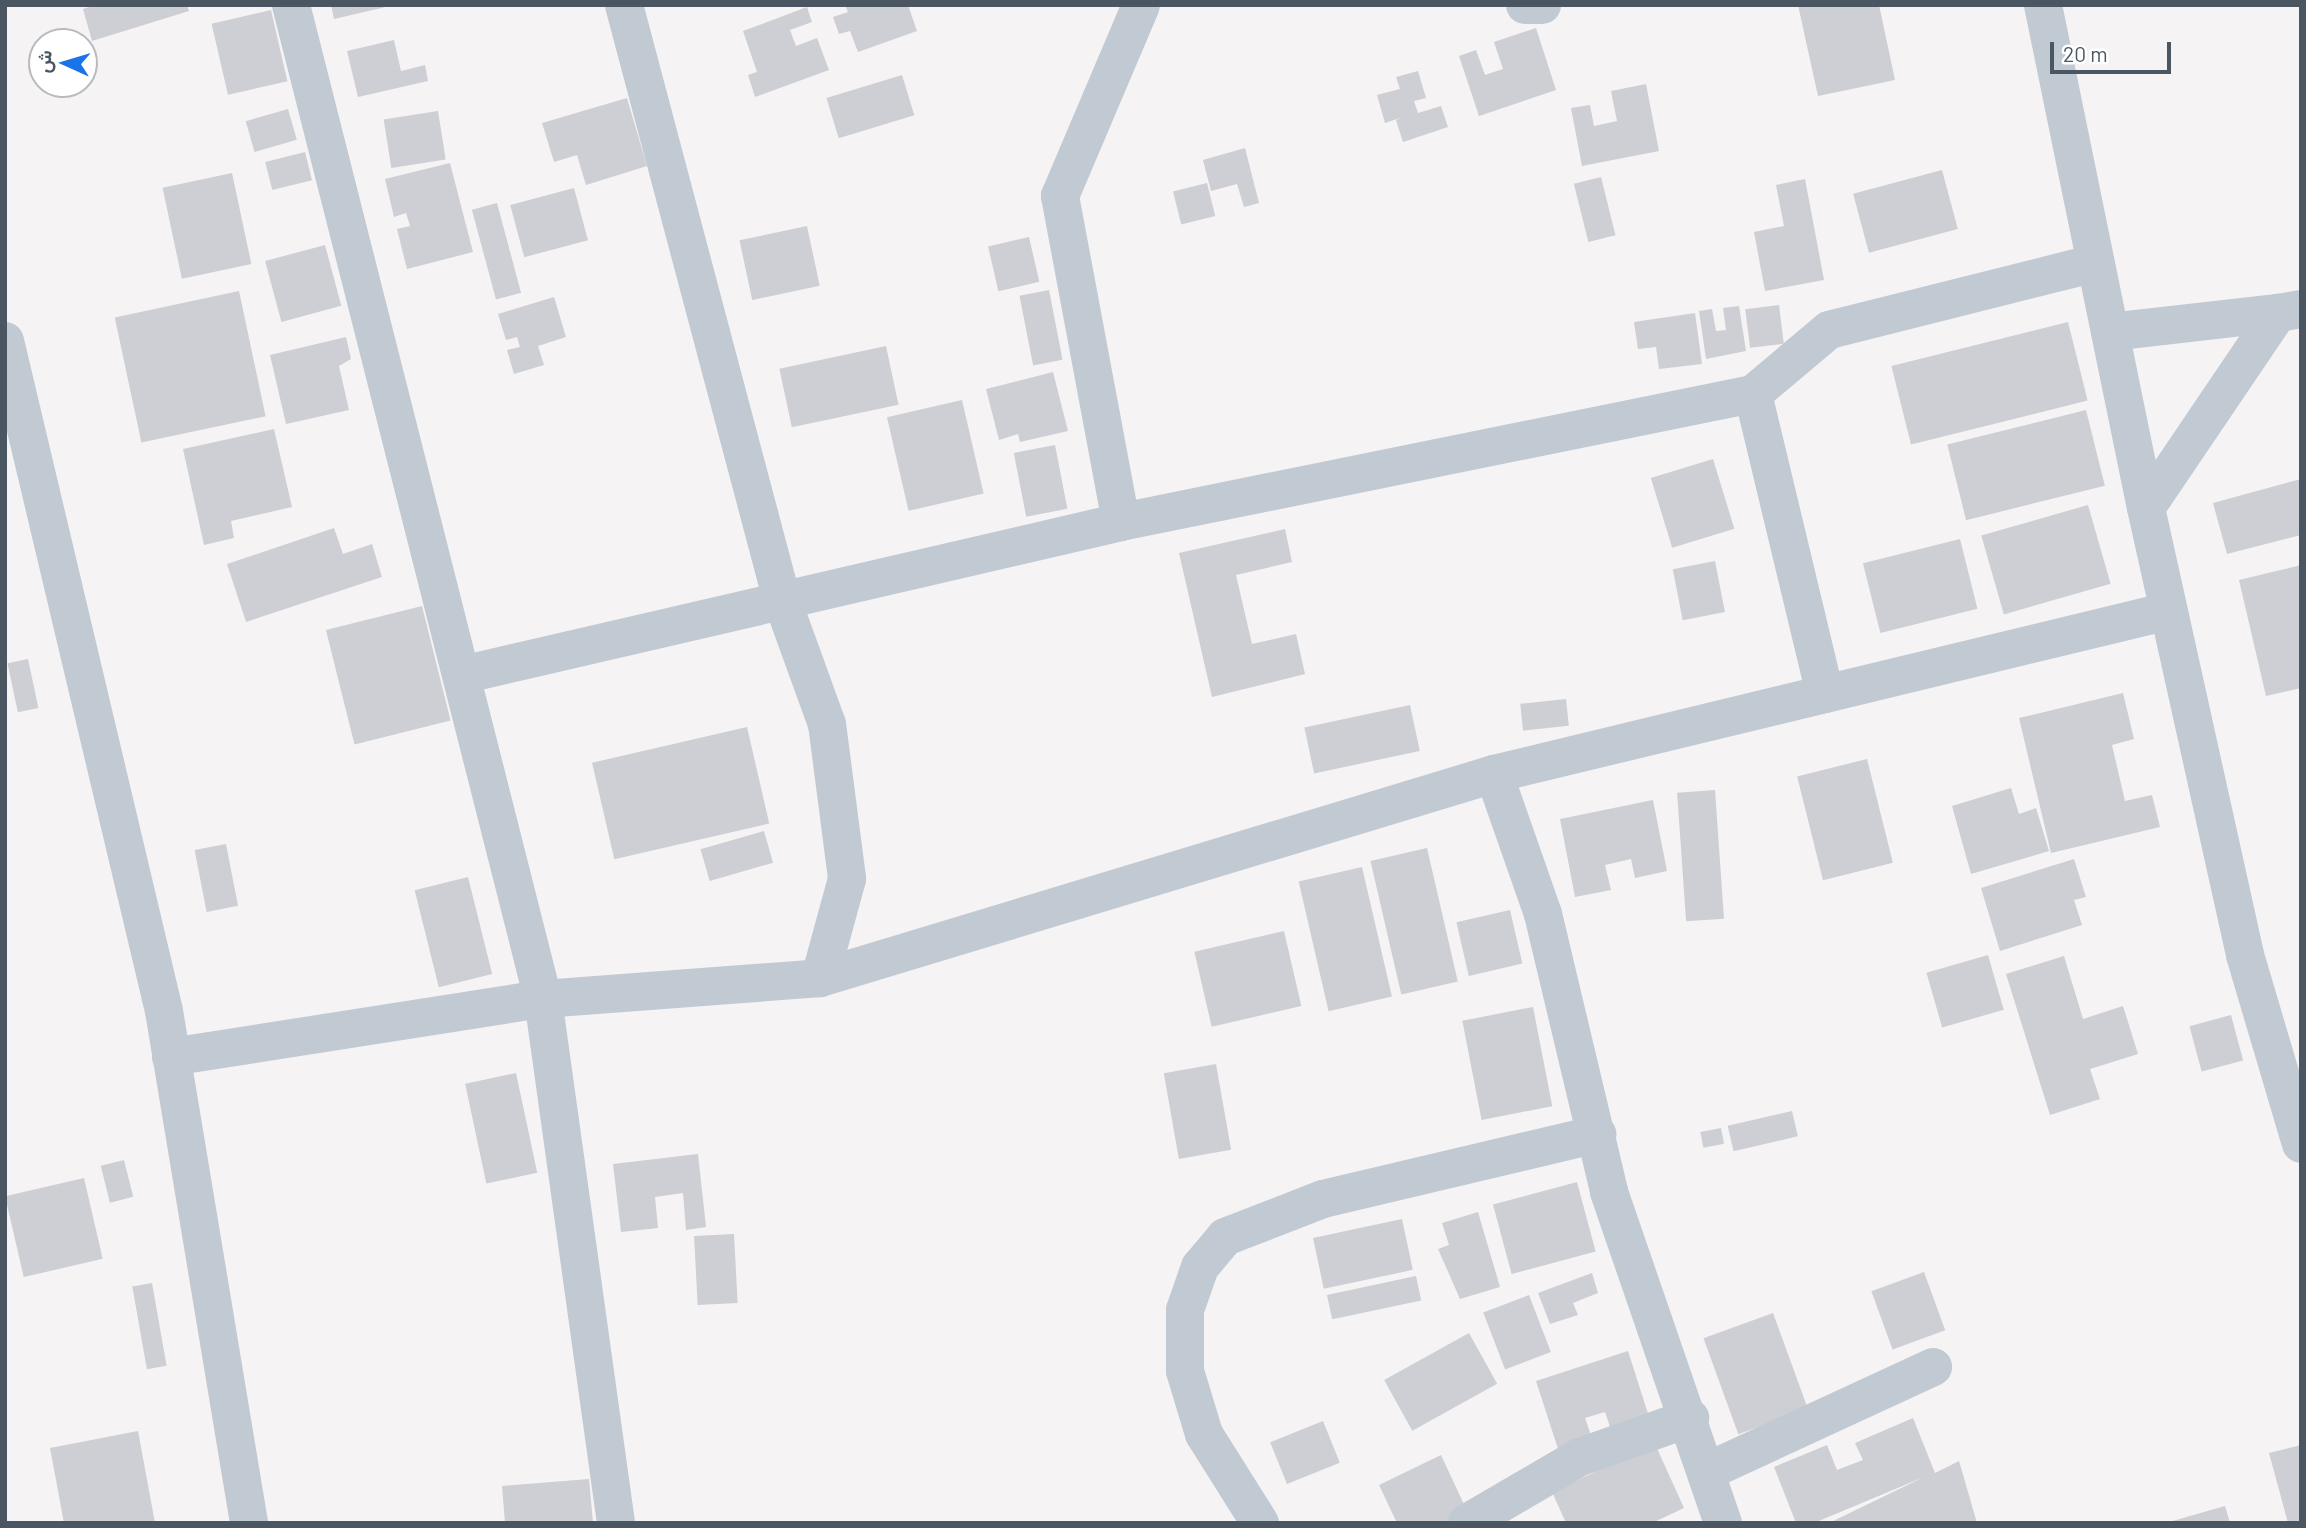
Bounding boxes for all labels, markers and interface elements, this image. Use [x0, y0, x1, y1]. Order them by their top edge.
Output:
north arrow [28, 28, 98, 98]
scale bar [2054, 28, 2175, 72]
text: 20 m [2063, 41, 2108, 66]
text: ش [31, 49, 56, 74]

